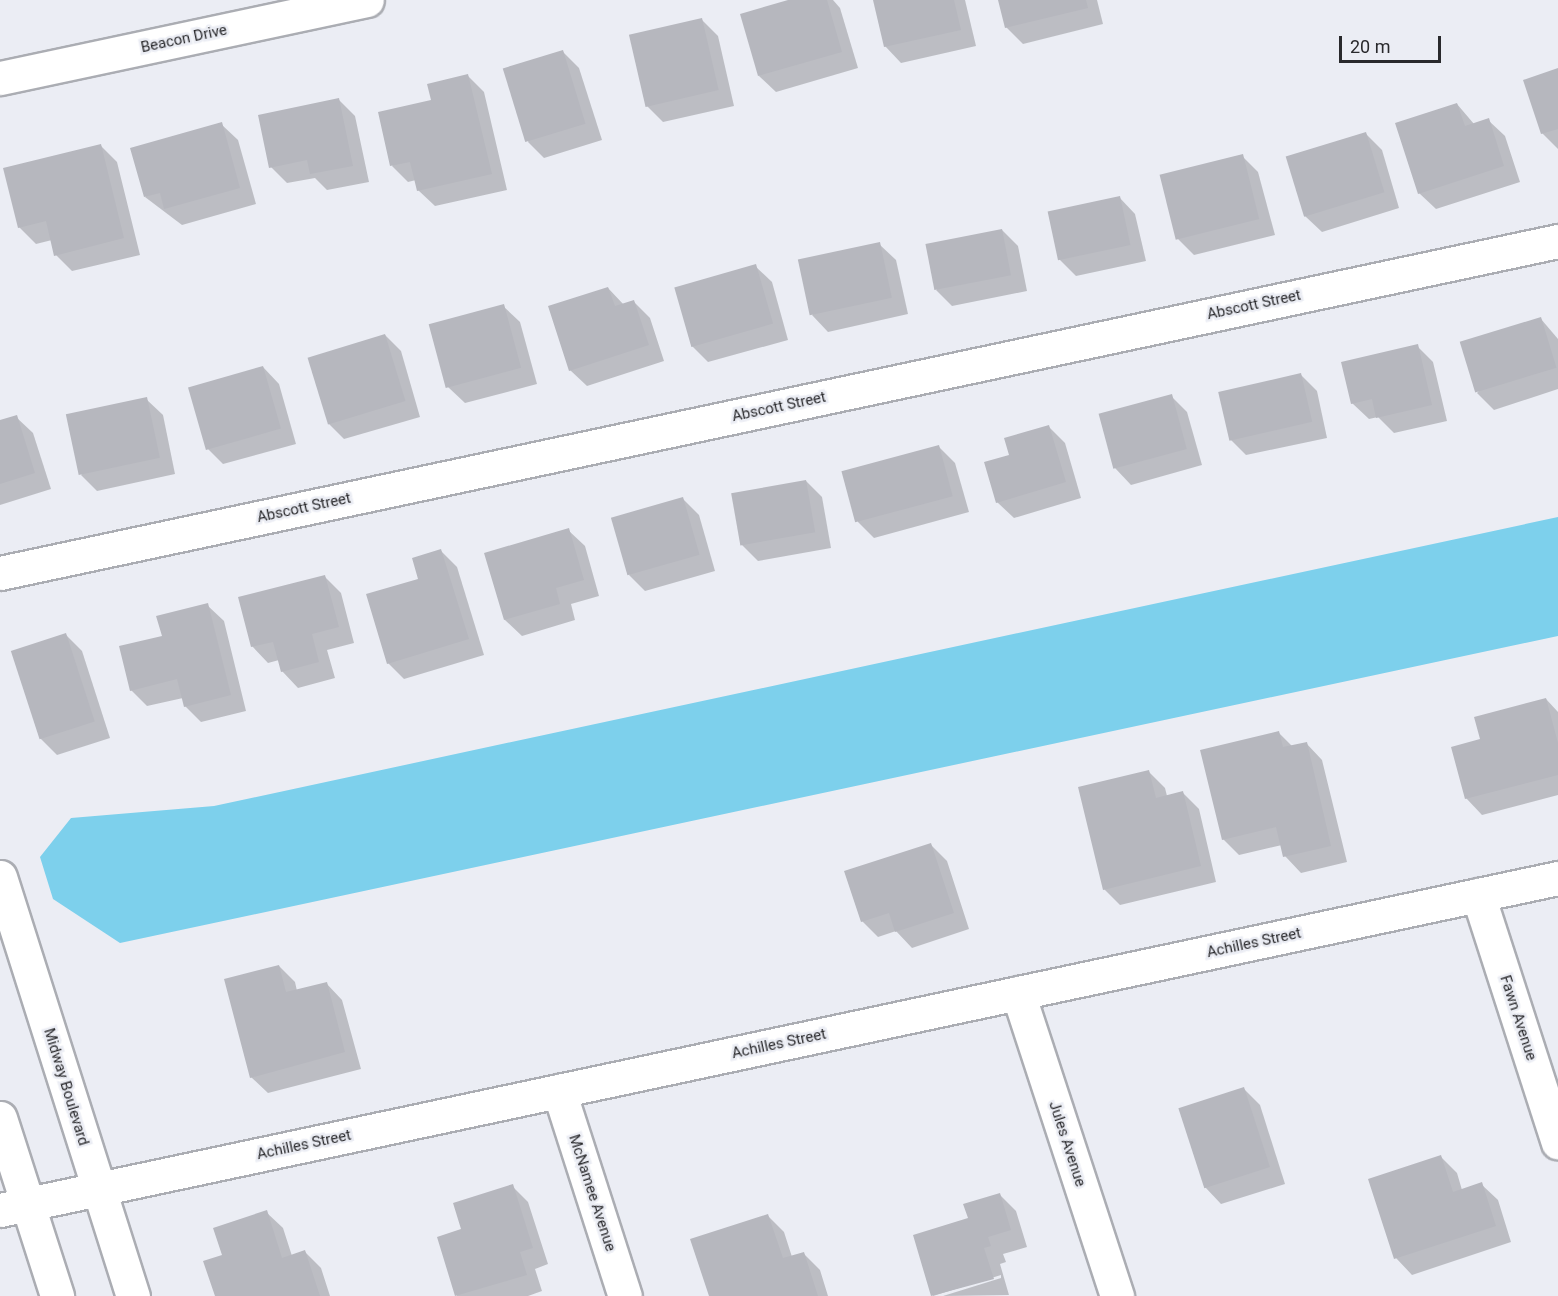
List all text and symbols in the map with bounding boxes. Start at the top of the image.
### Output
street label: Beacon Drive [139,21,229,57]
scale bar [1342,24,1444,62]
text: 20 m [1350,36,1390,57]
street label: Abscott Street [1205,286,1303,324]
street label: Abscott Street [730,388,828,426]
street label: Abscott Street [255,489,353,527]
street label: Achilles Street [1205,924,1303,962]
street label: Fawn Avenue [1496,973,1540,1063]
street label: Achilles Street [730,1025,828,1063]
street label: Midway Boulevard [40,1026,92,1148]
street label: Jules Avenue [1045,1099,1089,1189]
street label: Achilles Street [255,1126,353,1164]
street label: McNamee Avenue [565,1132,619,1254]

